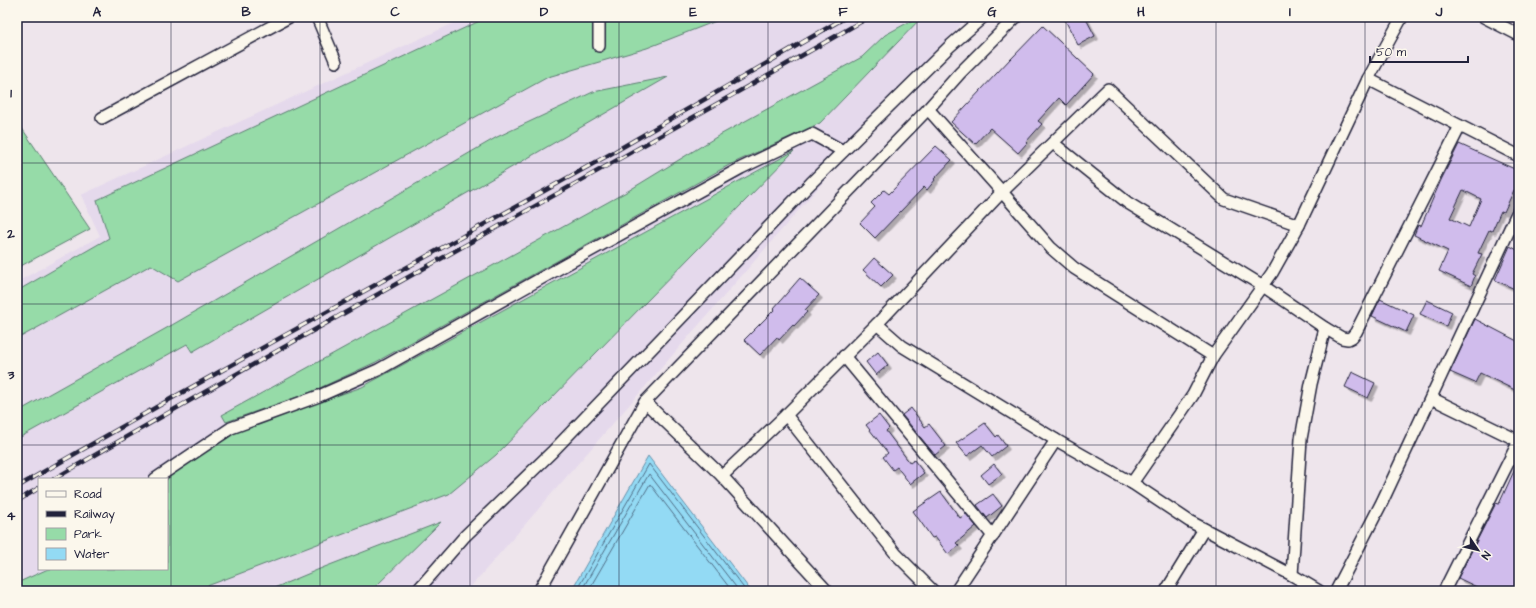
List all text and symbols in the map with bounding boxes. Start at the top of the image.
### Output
text: A [93,3,102,21]
text: B [241,3,251,21]
text: C [390,3,400,21]
text: D [540,3,549,21]
text: E [689,3,697,21]
text: F [838,3,848,21]
text: G [987,3,997,21]
text: H [1137,3,1145,21]
text: I [1289,3,1291,21]
text: J [1435,3,1443,21]
scale bar [1370,38,1468,64]
text: 50 m [1376,44,1407,61]
text: 1 [10,84,12,102]
text: 2 [6,225,15,243]
text: 3 [7,366,15,384]
legend [38,478,168,570]
text: Road [74,486,102,503]
text: Railway [74,506,115,524]
text: 4 [7,507,16,525]
text: Park [74,526,102,543]
north arrow [1458,530,1498,570]
text: Water [74,546,110,563]
text: N [1478,548,1494,563]

